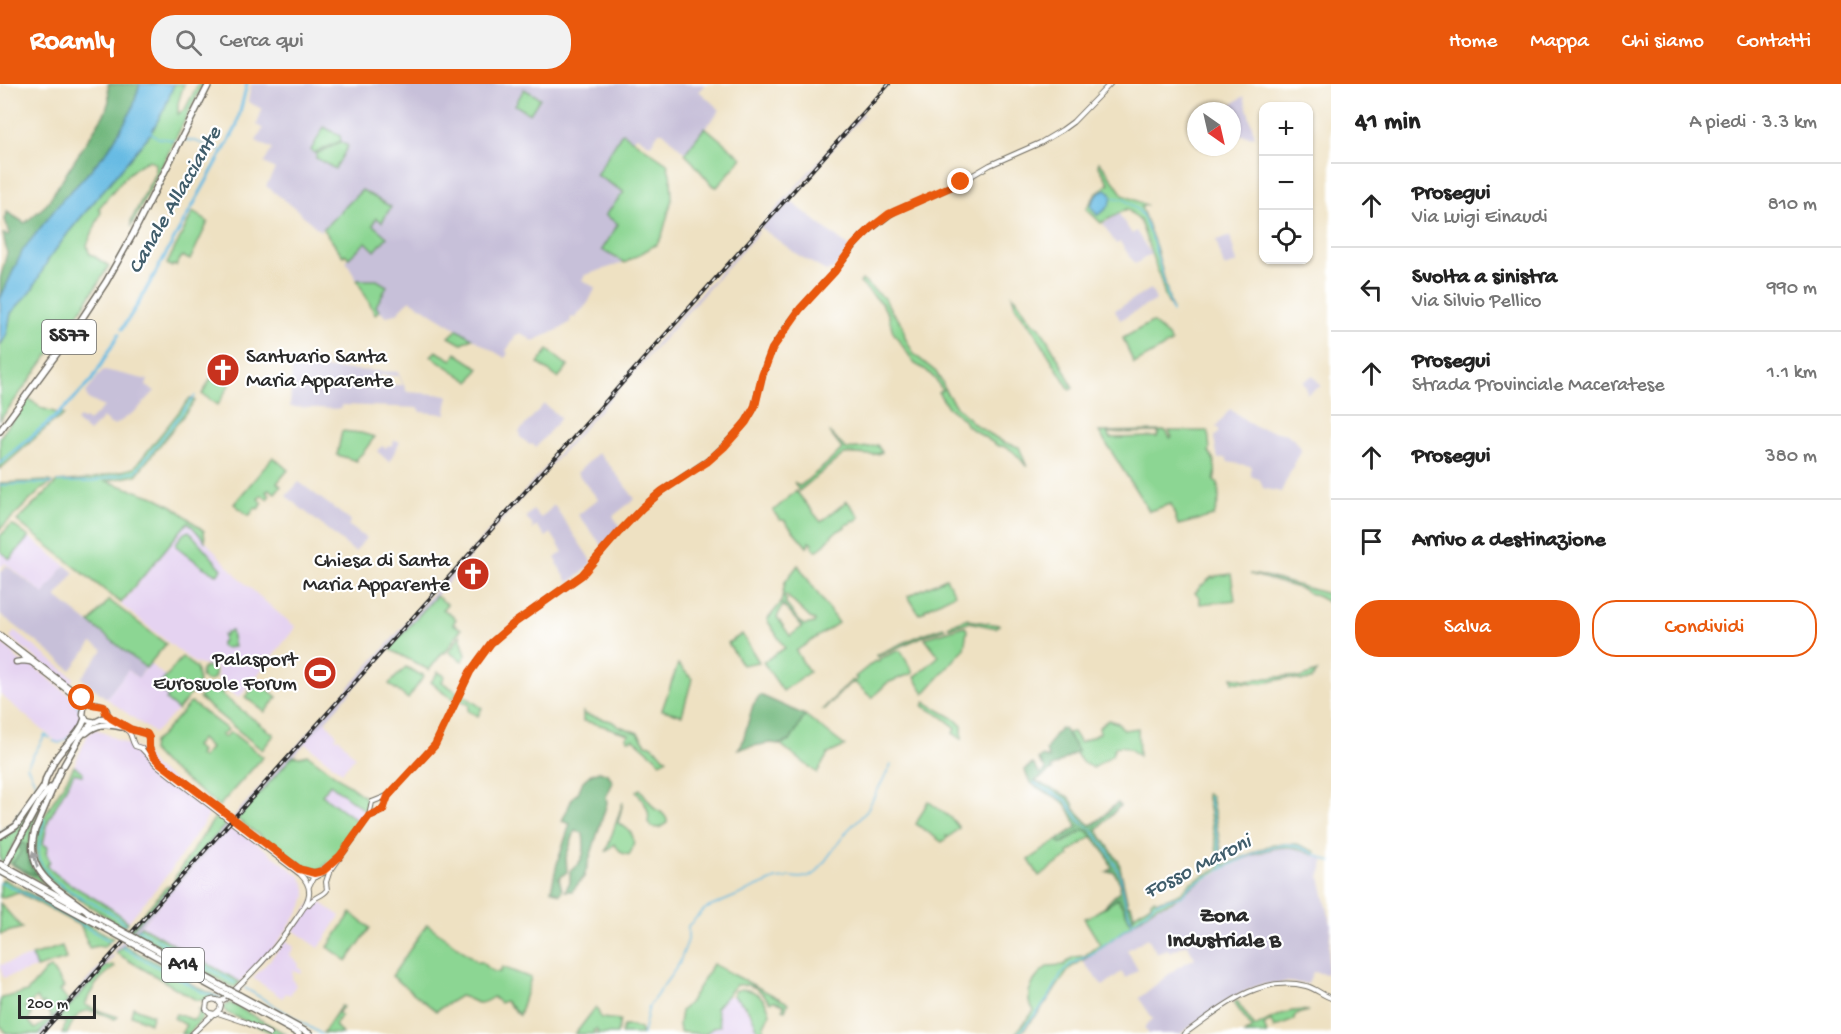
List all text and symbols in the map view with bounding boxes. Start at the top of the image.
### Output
search box [151,15,571,69]
text: Roamly [30,26,115,59]
icon: search [172,26,205,59]
text: Cerca qui [220,29,304,55]
text: Home [1449,30,1497,55]
text: Mappa [1530,30,1589,55]
text: Chi siamo [1622,30,1704,55]
text: Contatti [1737,30,1811,55]
north arrow [1187,102,1241,156]
map controls [1259,102,1313,264]
button: + [1259,102,1313,156]
text: 41 min [1355,108,1420,139]
text: A piedi · 3.3 km [1689,112,1817,135]
water label: Canale Allacciante [123,121,230,279]
button: − [1259,156,1313,210]
route end [947,168,973,194]
text: Prosegui [1412,181,1490,207]
icon: ahead [1355,189,1388,222]
text: 810 m [1768,194,1817,217]
text: Via Luigi Einaudi [1412,207,1548,230]
button: locate [1259,210,1313,264]
text: Svolta a sinistra [1412,265,1557,291]
icon: left [1355,273,1388,306]
text: 990 m [1767,278,1817,301]
text: Via Silvio Pellico [1412,291,1541,314]
road number: SS77 [42,320,96,354]
place label: Santuario Santa Maria Apparente [246,346,394,395]
text: Prosegui [1412,349,1490,375]
church icon: Santuario Santa Maria Apparente [205,352,241,388]
icon: ahead [1355,357,1388,390]
text: 1.1 km [1767,362,1817,385]
text: Strada Provinciale Maceratese [1412,375,1665,398]
icon: ahead [1355,441,1388,474]
text: Prosegui [1412,444,1490,470]
text: 380 m [1765,446,1817,469]
icon: arrive [1355,525,1388,558]
text: Arrivo a destinazione [1412,528,1606,554]
place label: Chiesa di Santa Maria Apparente [303,550,451,599]
church icon: Chiesa di Santa Maria Apparente [455,556,491,592]
button: Salva [1355,600,1580,657]
button: Condividi [1592,600,1817,657]
place label: Palasport Eurosuole Forum [153,649,299,698]
sports icon: Palasport Eurosuole Forum [302,655,338,691]
route start [68,684,94,710]
water label: Fosso Maroni [1140,829,1258,906]
one-way arrow [30,850,39,868]
district label: Zona Industriale B [1167,904,1282,955]
road number: A14 [162,948,204,982]
scale bar [18,992,96,1020]
text: 200 m [27,996,68,1015]

